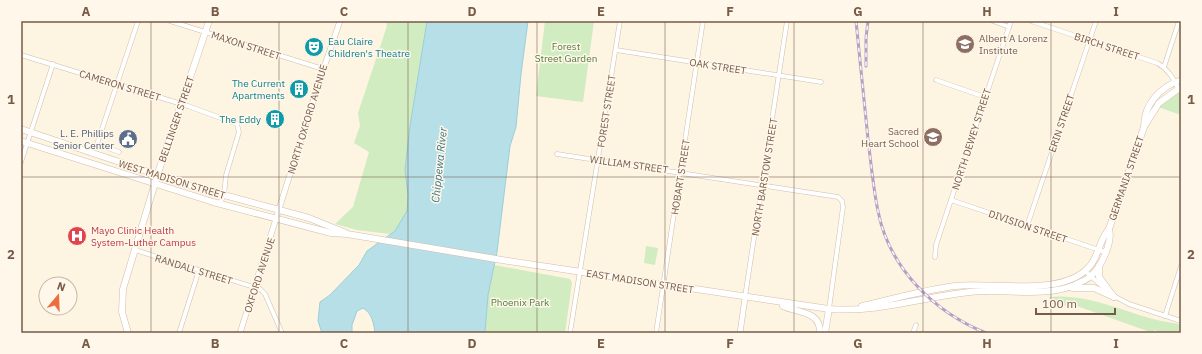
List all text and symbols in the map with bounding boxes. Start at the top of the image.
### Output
text: A [82,3,91,20]
text: B [211,3,220,20]
text: C [340,3,349,20]
text: D [467,3,477,20]
text: E [597,3,605,20]
text: F [726,3,734,20]
text: G [853,3,863,20]
text: H [982,3,992,20]
text: I [1113,3,1119,20]
street label: MAXON STREET [209,28,282,63]
street label: BIRCH STREET [1073,30,1141,63]
place label: Albert A Lorenz Institute [979,32,1048,57]
school or university icon: Albert A Lorenz Institute [954,33,976,55]
place label: Eau Claire Children's Theatre [328,35,411,60]
theatre icon: Eau Claire Children's Theatre [303,36,325,58]
park label: Forest Street Garden [535,40,597,65]
street label: OAK STREET [689,56,747,77]
street label: NORTH OXFORD AVENUE [285,63,330,176]
street label: CAMERON STREET [78,67,162,104]
street label: FOREST STREET [594,73,619,148]
street label: BELLINGER STREET [156,74,197,164]
place label: The Current Apartments [232,77,285,102]
building icon: The Current Apartments [288,78,310,100]
street label: NORTH DEWEY STREET [949,86,994,192]
text: 1 [7,91,15,108]
text: 1 [1187,91,1195,108]
street label: ERIN STREET [1045,92,1078,154]
building icon: The Eddy [264,108,286,130]
place label: The Eddy [219,113,261,126]
street label: NORTH BARSTOW STREET [749,117,780,237]
place label: Sacred Heart School [861,125,919,150]
water label: Chippewa River [428,126,450,203]
school or university icon: Sacred Heart School [922,126,944,148]
place label: L. E. Phillips Senior Center [53,127,114,152]
public building icon: L. E. Phillips Senior Center [117,128,139,150]
street label: GERMANIA STREET [1106,134,1147,222]
street label: HOBART STREET [668,138,693,216]
street label: WILLIAM STREET [589,153,669,176]
street label: WEST MADISON STREET [117,157,227,202]
street label: DIVISION STREET [987,207,1069,246]
place label: Mayo Clinic Health System-Luther Campus [91,224,196,249]
hospital icon: Mayo Clinic Health System-Luther Campus [66,225,88,247]
street label: OXFORD AVENUE [241,236,278,315]
text: 2 [7,246,15,263]
text: 2 [1187,246,1195,263]
street label: RANDALL STREET [153,252,234,288]
street label: EAST MADISON STREET [585,267,695,296]
north arrow [38,276,78,316]
text: N [55,279,67,294]
scale bar [1036,290,1115,316]
park label: Phoenix Park [491,296,550,309]
text: 100 m [1042,296,1077,311]
text: A [82,335,91,352]
text: B [211,335,220,352]
text: C [340,335,349,352]
text: D [467,335,477,352]
text: E [597,335,605,352]
text: F [726,335,734,352]
text: G [853,335,863,352]
text: H [982,335,992,352]
text: I [1113,335,1119,352]

